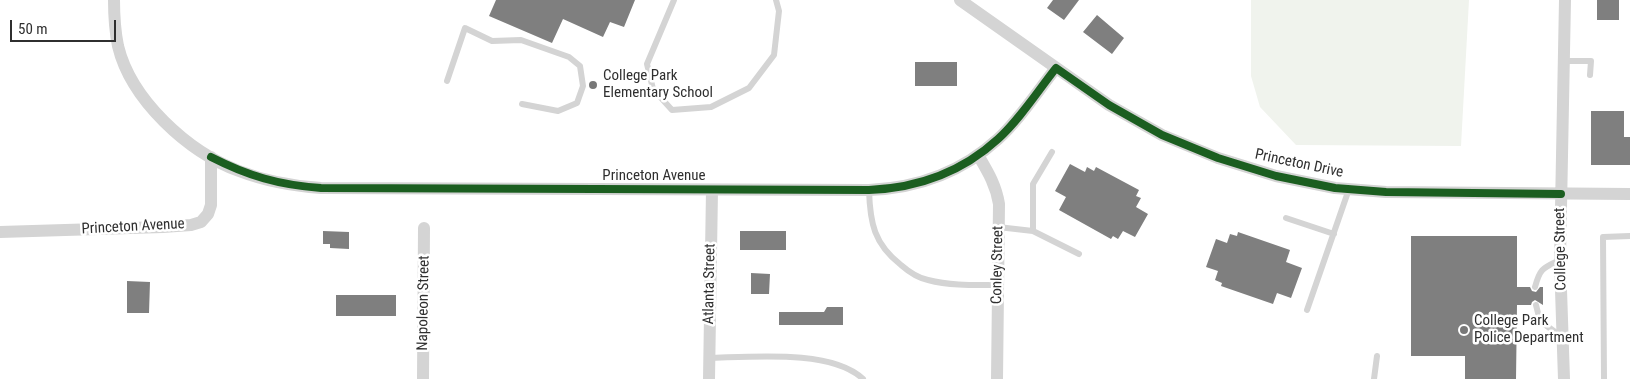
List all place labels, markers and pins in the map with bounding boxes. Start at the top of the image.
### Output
place label: College Park Elementary School [603,67,713,102]
marker: College Park Elementary School [587,79,599,91]
place label: College Park Police Department [1474,312,1584,347]
marker: College Park Police Department [1458,324,1470,336]

